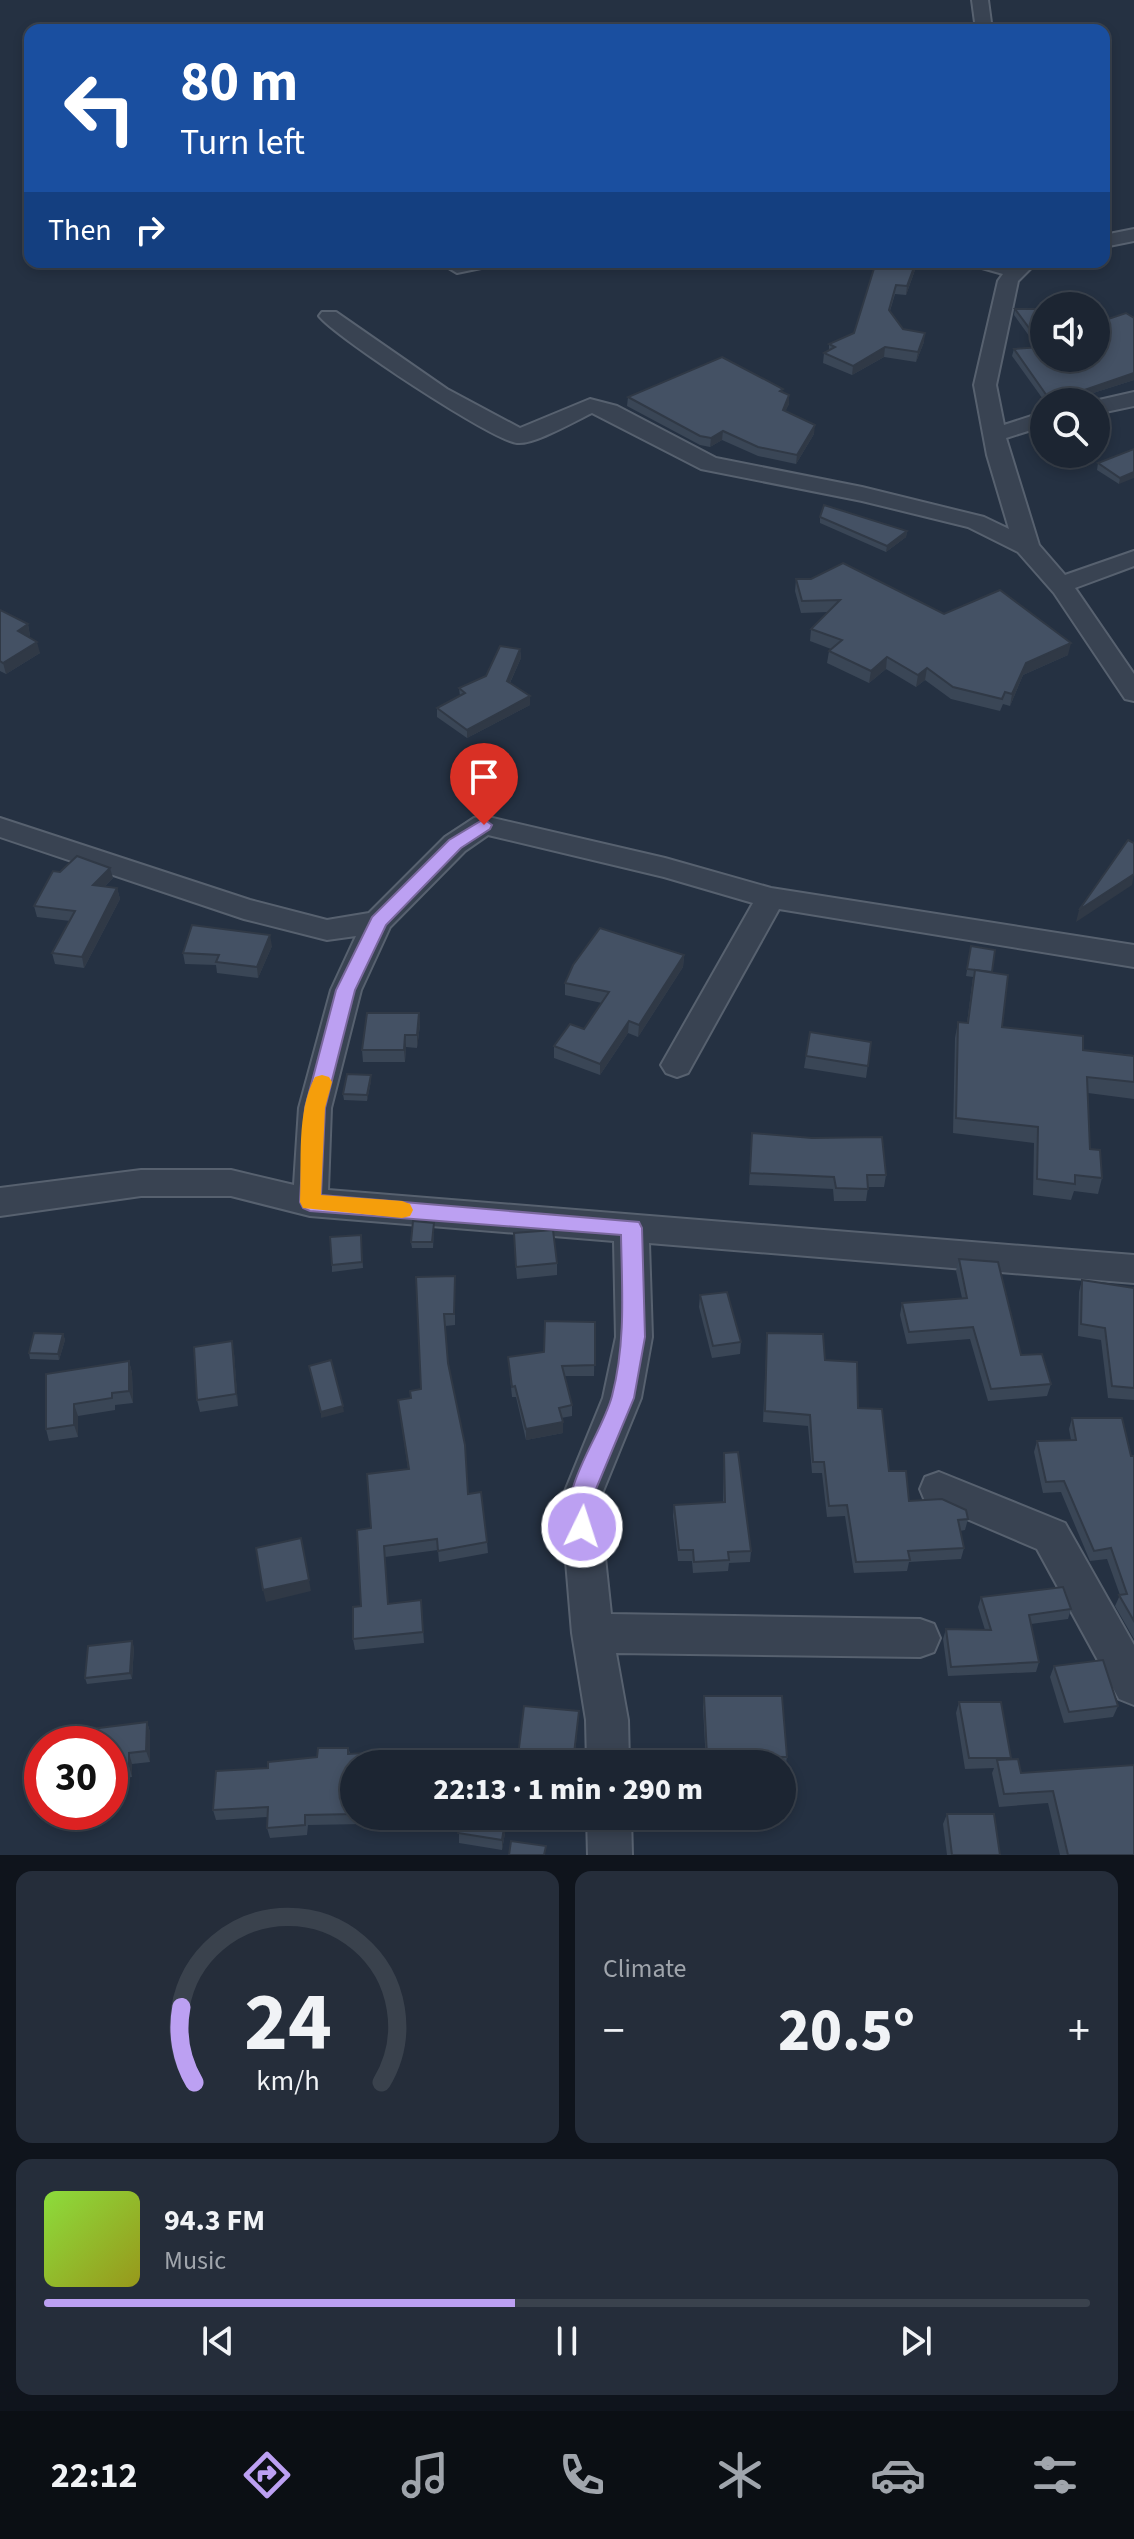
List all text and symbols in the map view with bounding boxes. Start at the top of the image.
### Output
text: 80 m [180,43,298,122]
icon: left [48,56,152,160]
text: Turn left [180,117,305,168]
icon: right [128,208,172,252]
text: Then [48,209,112,252]
map controls [1030,292,1110,468]
button: sound [1030,292,1110,372]
button: search [1030,388,1110,468]
pin [450,743,518,825]
icon: arrive [462,755,506,799]
position arrow [540,1485,624,1569]
speed limit sign: 30 [24,1726,128,1830]
text: 22:13 · 1 min · 290 m [433,1768,703,1811]
text: Climate [603,1950,687,1987]
text: 24 [244,1964,331,2082]
text: 20.5° [778,1989,915,2074]
text: − [603,2000,625,2063]
text: + [1068,2000,1090,2063]
text: km/h [256,2061,319,2101]
text: 94.3 FM [164,2199,265,2242]
text: Music [164,2242,226,2279]
icon: previous [196,2319,240,2363]
icon: pause [545,2319,589,2363]
icon: next [894,2319,938,2363]
icon: directions [239,2447,295,2503]
icon: music [397,2447,453,2503]
icon: phone [554,2447,610,2503]
icon: climate [712,2447,768,2503]
icon: car [870,2447,926,2503]
icon: filters [1027,2447,1083,2503]
text: 22:12 [51,2450,138,2501]

